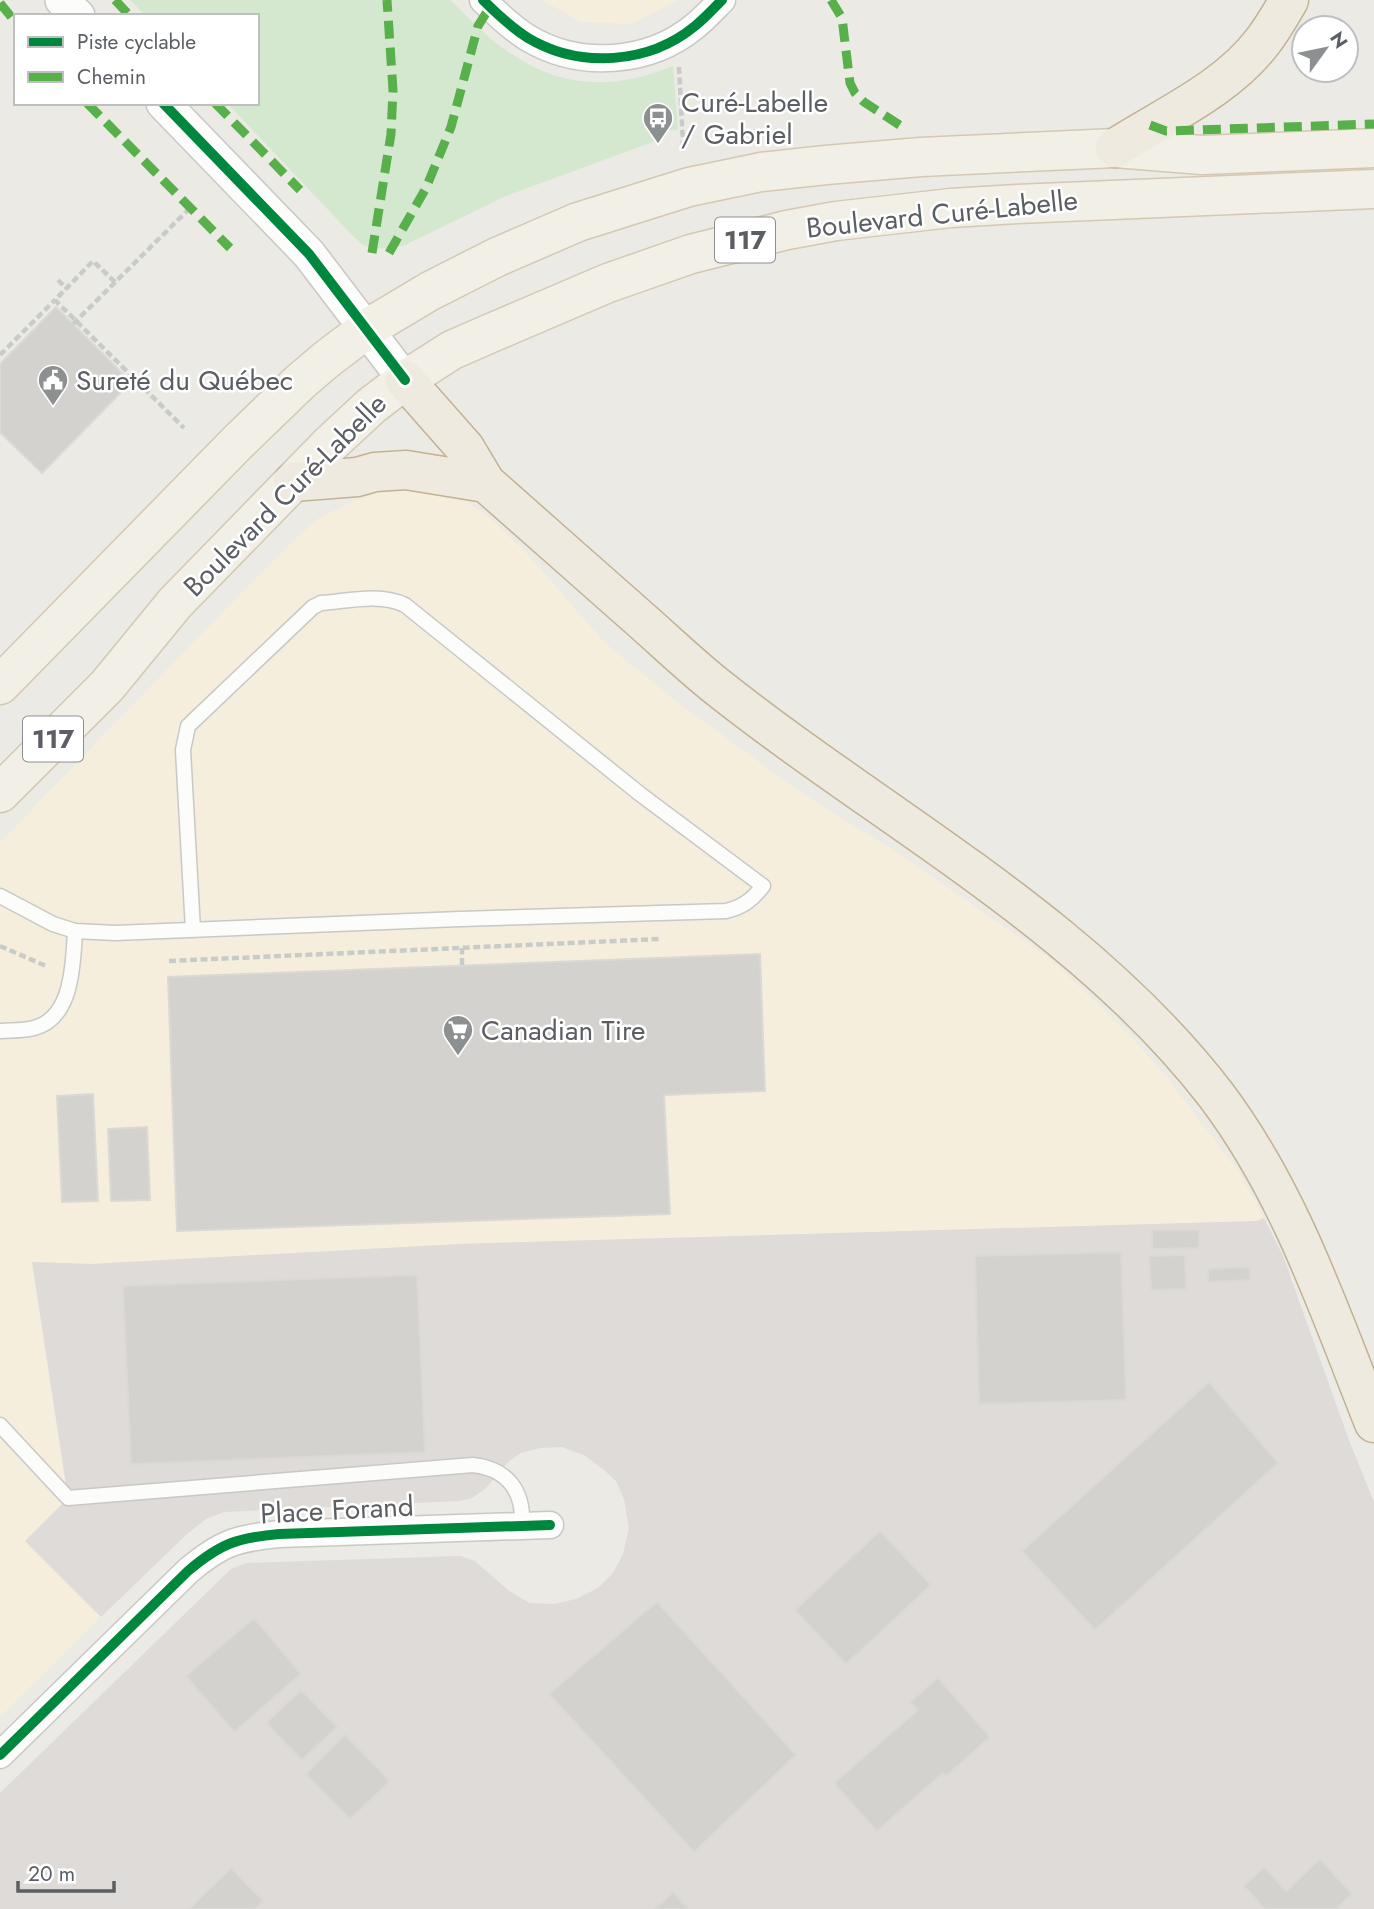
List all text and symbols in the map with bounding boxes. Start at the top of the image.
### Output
legend [14,14,259,105]
north arrow [1290,14,1360,84]
text: N [1323,26,1354,54]
text: Piste cyclable [77,27,196,57]
text: Chemin [77,62,146,92]
place label: Curé-Labelle / Gabriel [681,82,828,155]
bus stop icon: Curé-Labelle / Gabriel [641,101,675,145]
street label: Boulevard Curé-Labelle [804,179,1080,249]
road number: 117 [715,218,775,262]
place label: Sureté du Québec [76,360,293,401]
public building icon: Sureté du Québec [36,363,70,407]
street label: Boulevard Curé-Labelle [174,384,396,606]
road number: 117 [23,716,83,762]
place label: Canadian Tire [481,1010,646,1051]
supermarket icon: Canadian Tire [441,1013,475,1057]
street label: Place Forand [259,1486,415,1534]
scale bar [18,1850,114,1894]
text: 20 m [28,1859,75,1889]

